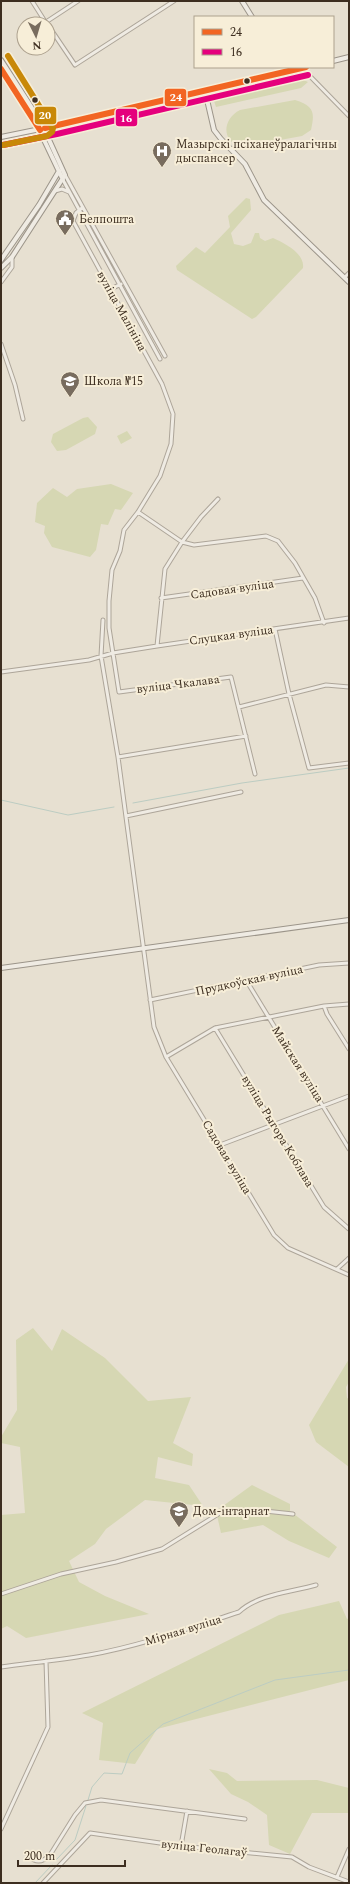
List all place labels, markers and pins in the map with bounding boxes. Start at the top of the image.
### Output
unlabelled marker [242,76,252,86]
unlabelled marker [30,95,40,105]
place label: Мазырскі псіханеўралагічны дыспансер [176,135,337,168]
hospital icon: Мазырскі псіханеўралагічны дыспансер [151,140,173,168]
public building icon: Белпошта [54,208,76,236]
place label: Белпошта [79,210,134,229]
school or university icon: Школа №15 [59,370,81,398]
place label: Школа №15 [84,372,143,391]
school or university icon: Дом-інтарнат [168,1500,190,1528]
place label: Дом-інтарнат [193,1502,270,1521]

